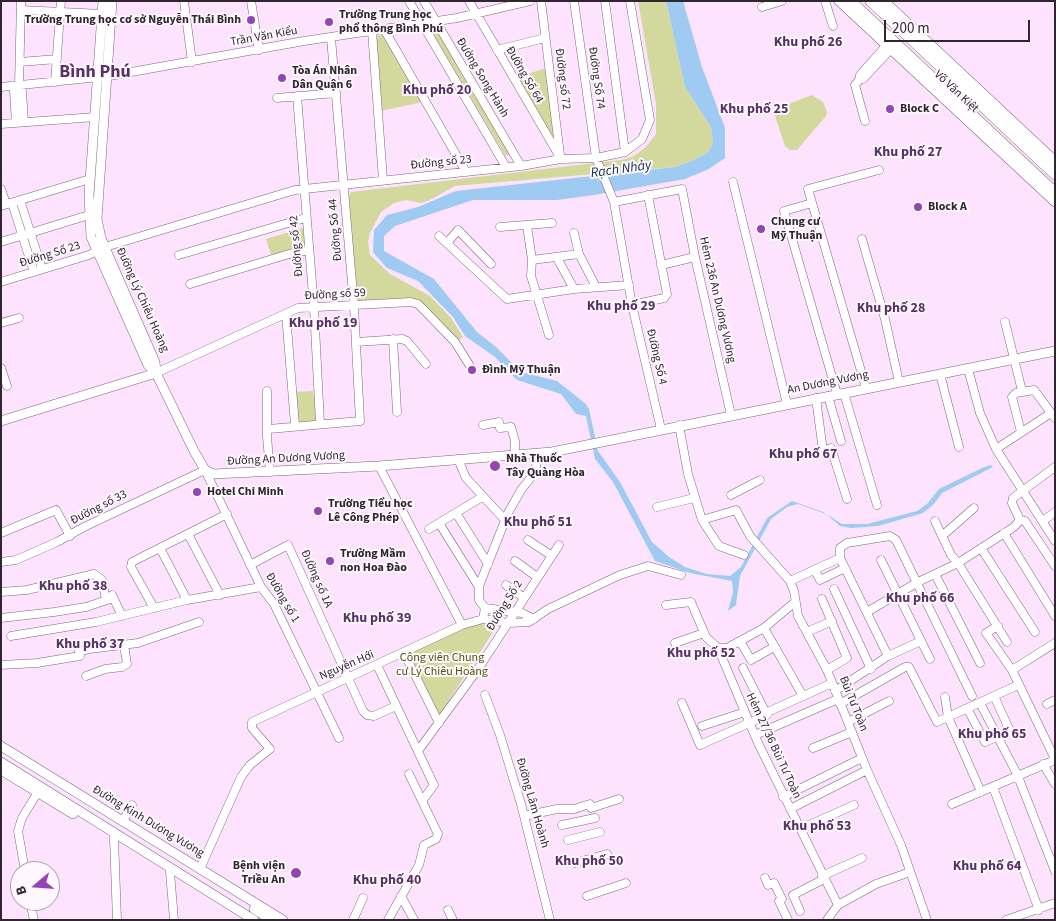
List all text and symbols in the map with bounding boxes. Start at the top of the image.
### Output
place label: Trường Trung học phổ thông Bình Phú [339,8,443,36]
scale bar [886,10,1032,42]
place label: Trường Trung học cơ sở Nguyễn Thái Bình [25,13,241,27]
marker: Trường Trung học cơ sở Nguyễn Thái Bình [245,14,257,26]
marker: Trường Trung học phổ thông Bình Phú [323,16,335,28]
text: 200 m [892,18,930,39]
street label: Trần Văn Kiểu [229,24,299,50]
street label: Đường Song Hành [453,35,511,121]
district label: Khu phố 26 [774,35,842,51]
street label: Đường Số 64 [502,44,546,106]
street label: Đường Số 74 [584,46,608,110]
street label: Đường số 72 [551,48,573,110]
district label: Bình Phú [59,62,131,84]
place label: Tòa Án Nhân Dân Quận 6 [292,64,357,92]
street label: Võ Văn Kiệt [931,68,981,116]
marker: Tòa Án Nhân Dân Quận 6 [276,72,288,84]
district label: Khu phố 20 [403,83,471,99]
district label: Khu phố 25 [720,102,788,118]
place label: Block C [900,102,939,116]
marker: Block C [884,103,896,115]
district label: Khu phố 27 [874,145,942,161]
street label: Đường số 23 [410,153,472,173]
water label: Rạch Nhảy [590,157,652,183]
street label: Đường Số 44 [326,198,346,262]
place label: Block A [928,200,967,214]
marker: Block A [912,201,924,213]
street label: Đường số 42 [287,215,307,277]
place label: Chung cư Mỹ Thuận [771,215,822,243]
marker: Chung cư Mỹ Thuận [755,223,767,235]
street label: Hẻm 236 An Dương Vương [695,236,739,364]
street label: Đường Số 23 [18,239,82,271]
street label: Đường Lý Chiêu Hoàng [112,245,172,355]
street label: Đường số 59 [304,286,366,304]
district label: Khu phố 29 [587,299,655,315]
district label: Khu phố 28 [857,301,925,317]
district label: Khu phố 19 [289,316,357,332]
street label: Đường Số 4 [643,328,669,386]
place label: Đình Mỹ Thuận [482,363,561,377]
marker: Đình Mỹ Thuận [466,364,478,376]
street label: An Dương Vương [786,368,870,398]
district label: Khu phố 67 [769,447,837,463]
street label: Đường An Dương Vương [227,449,345,469]
place label: Nhà Thuốc Tây Quàng Hòa [506,452,585,480]
marker: Nhà Thuốc Tây Quàng Hòa [488,459,502,473]
place label: Hotel Chi Minh [207,485,284,499]
marker: Hotel Chi Minh [191,486,203,498]
street label: Đường số 33 [68,488,130,528]
place label: Trường Tiểu học Lê Công Phép [328,497,413,525]
marker: Trường Tiểu học Lê Công Phép [312,505,324,517]
district label: Khu phố 51 [504,515,572,531]
place label: Trường Mầm non Hoa Đào [340,547,407,575]
street label: Đường số 1A [297,548,335,610]
marker: Trường Mầm non Hoa Đào [324,555,336,567]
street label: Đường số 1 [262,570,302,626]
street label: Đường Số 2 [484,578,526,634]
district label: Khu phố 38 [39,579,107,595]
district label: Khu phố 66 [886,591,954,607]
district label: Khu phố 39 [343,611,411,627]
district label: Khu phố 37 [56,637,124,653]
district label: Khu phố 52 [667,646,735,662]
street label: Nguyễn Hới [317,648,377,684]
park label: Công viên Chung cư Lý Chiêu Hoàng [396,651,488,679]
street label: Bùi Tư Toàn [835,674,871,734]
street label: Hẻm 27/36 Bùi Tư Toàn [742,691,804,801]
district label: Khu phố 65 [958,727,1026,743]
street label: Đường Lâm Hoành [512,756,552,850]
street label: Đường Kinh Dương Vương [89,783,207,861]
district label: Khu phố 53 [783,819,851,835]
district label: Khu phố 50 [555,854,623,870]
place label: Bệnh viện Triều An [233,859,285,887]
district label: Khu phố 64 [953,859,1021,875]
north arrow [10,861,60,911]
marker: Bệnh viện Triều An [289,866,303,880]
district label: Khu phố 40 [353,873,421,889]
text: B [11,883,33,897]

